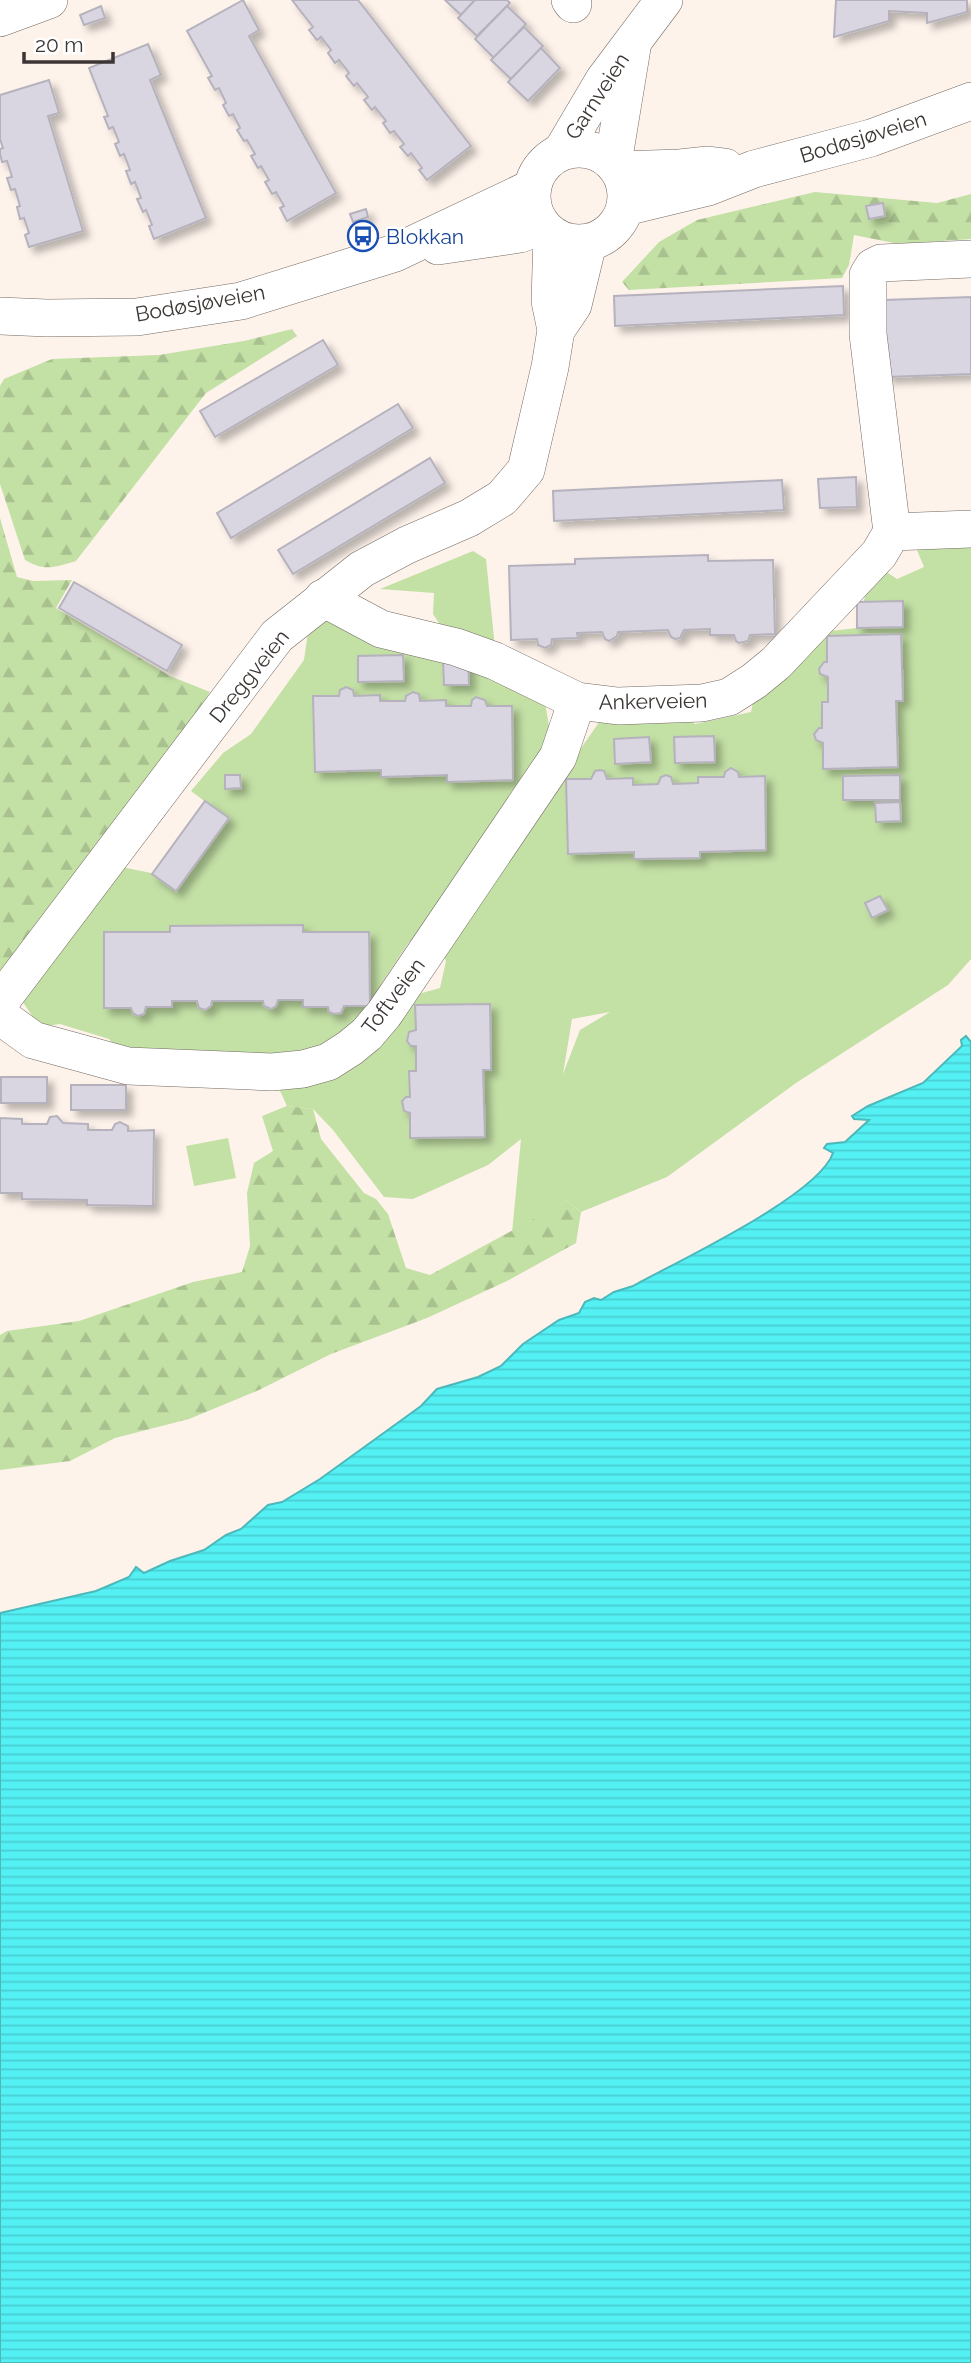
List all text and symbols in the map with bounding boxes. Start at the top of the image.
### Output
scale bar [24,21,114,65]
text: 20 m [35,32,83,57]
street label: Garnveien [560,48,634,144]
street label: Bodøsjøveien [797,106,929,168]
bus stop icon: Blokkan [346,219,380,253]
place label: Blokkan [386,224,464,249]
street label: Bodøsjøveien [133,279,267,327]
street label: Dreggveien [204,624,294,728]
street label: Ankerveien [598,688,708,714]
street label: Toftveien [356,953,430,1039]

